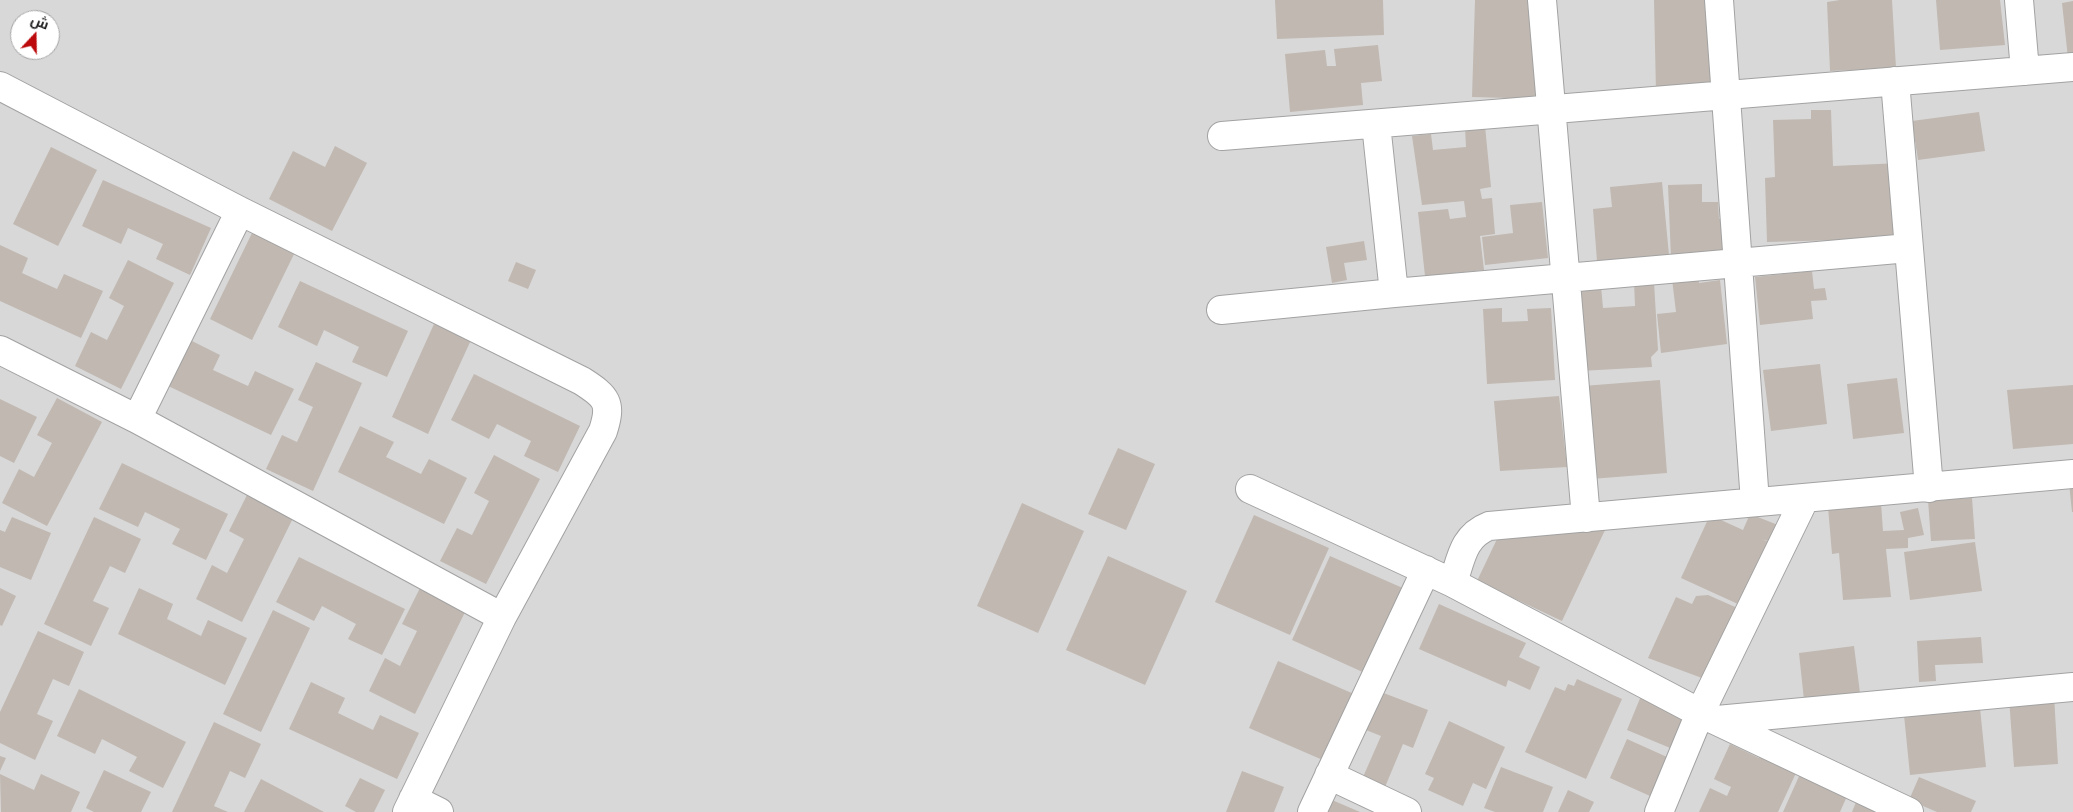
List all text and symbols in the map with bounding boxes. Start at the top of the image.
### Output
text: ش [28,8,52,34]
north arrow [10,10,60,60]

